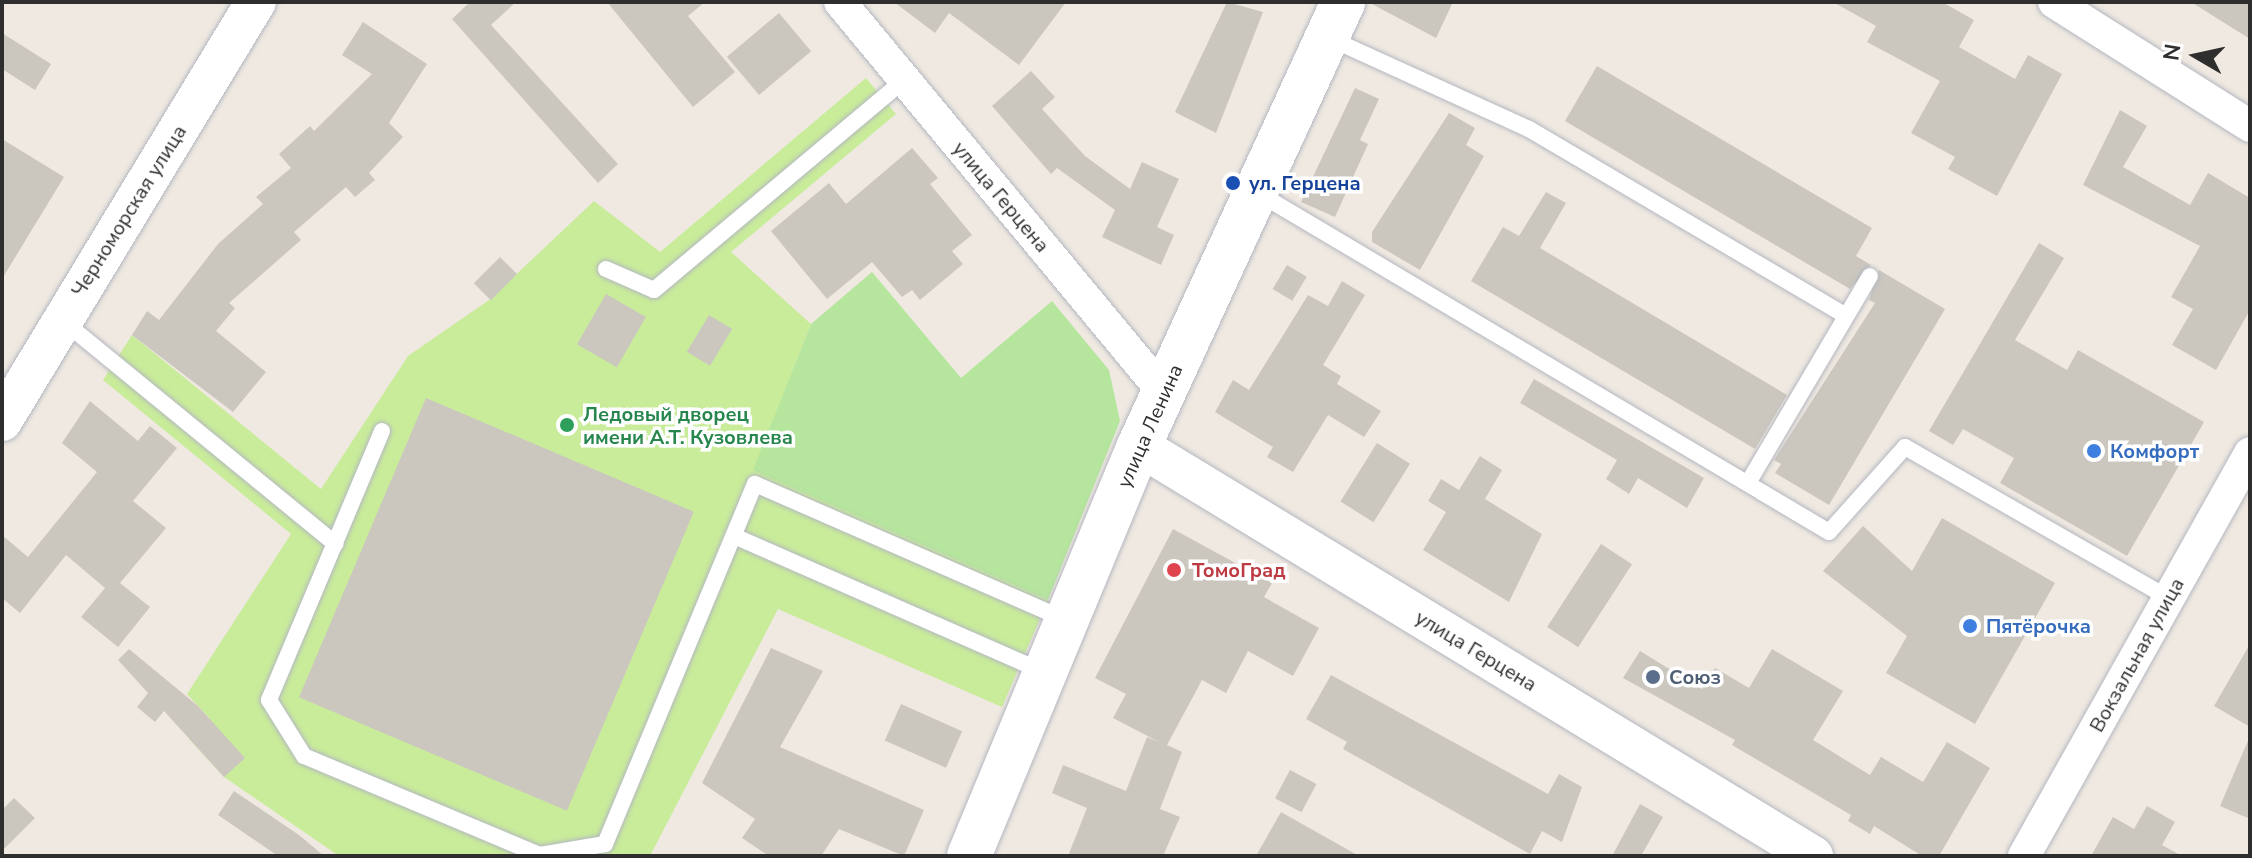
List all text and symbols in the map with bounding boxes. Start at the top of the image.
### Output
north arrow [2156,16,2236,96]
text: N [2156,42,2188,63]
street label: Черноморская улица [66,121,192,301]
street label: улица Герцена [948,137,1054,257]
place label: ул. Герцена [1249,171,1361,195]
marker: ул. Герцена [1224,174,1242,192]
street label: улица Ленина [1112,361,1188,491]
place label: Ледовый дворец имени А.Т. Кузовлева [583,402,793,449]
marker: Ледовый дворец имени А.Т. Кузовлева [558,416,576,434]
place label: Комфорт [2110,439,2199,463]
marker: Комфорт [2085,442,2103,460]
place label: ТомоГрад [1192,558,1286,582]
marker: ТомоГрад [1163,559,1185,581]
street label: Вокзальная улица [2085,574,2189,736]
street label: улица Герцена [1411,605,1541,697]
place label: Пятёрочка [1986,614,2091,638]
marker: Пятёрочка [1961,617,1979,635]
place label: Союз [1669,665,1721,689]
marker: Союз [1644,668,1662,686]

